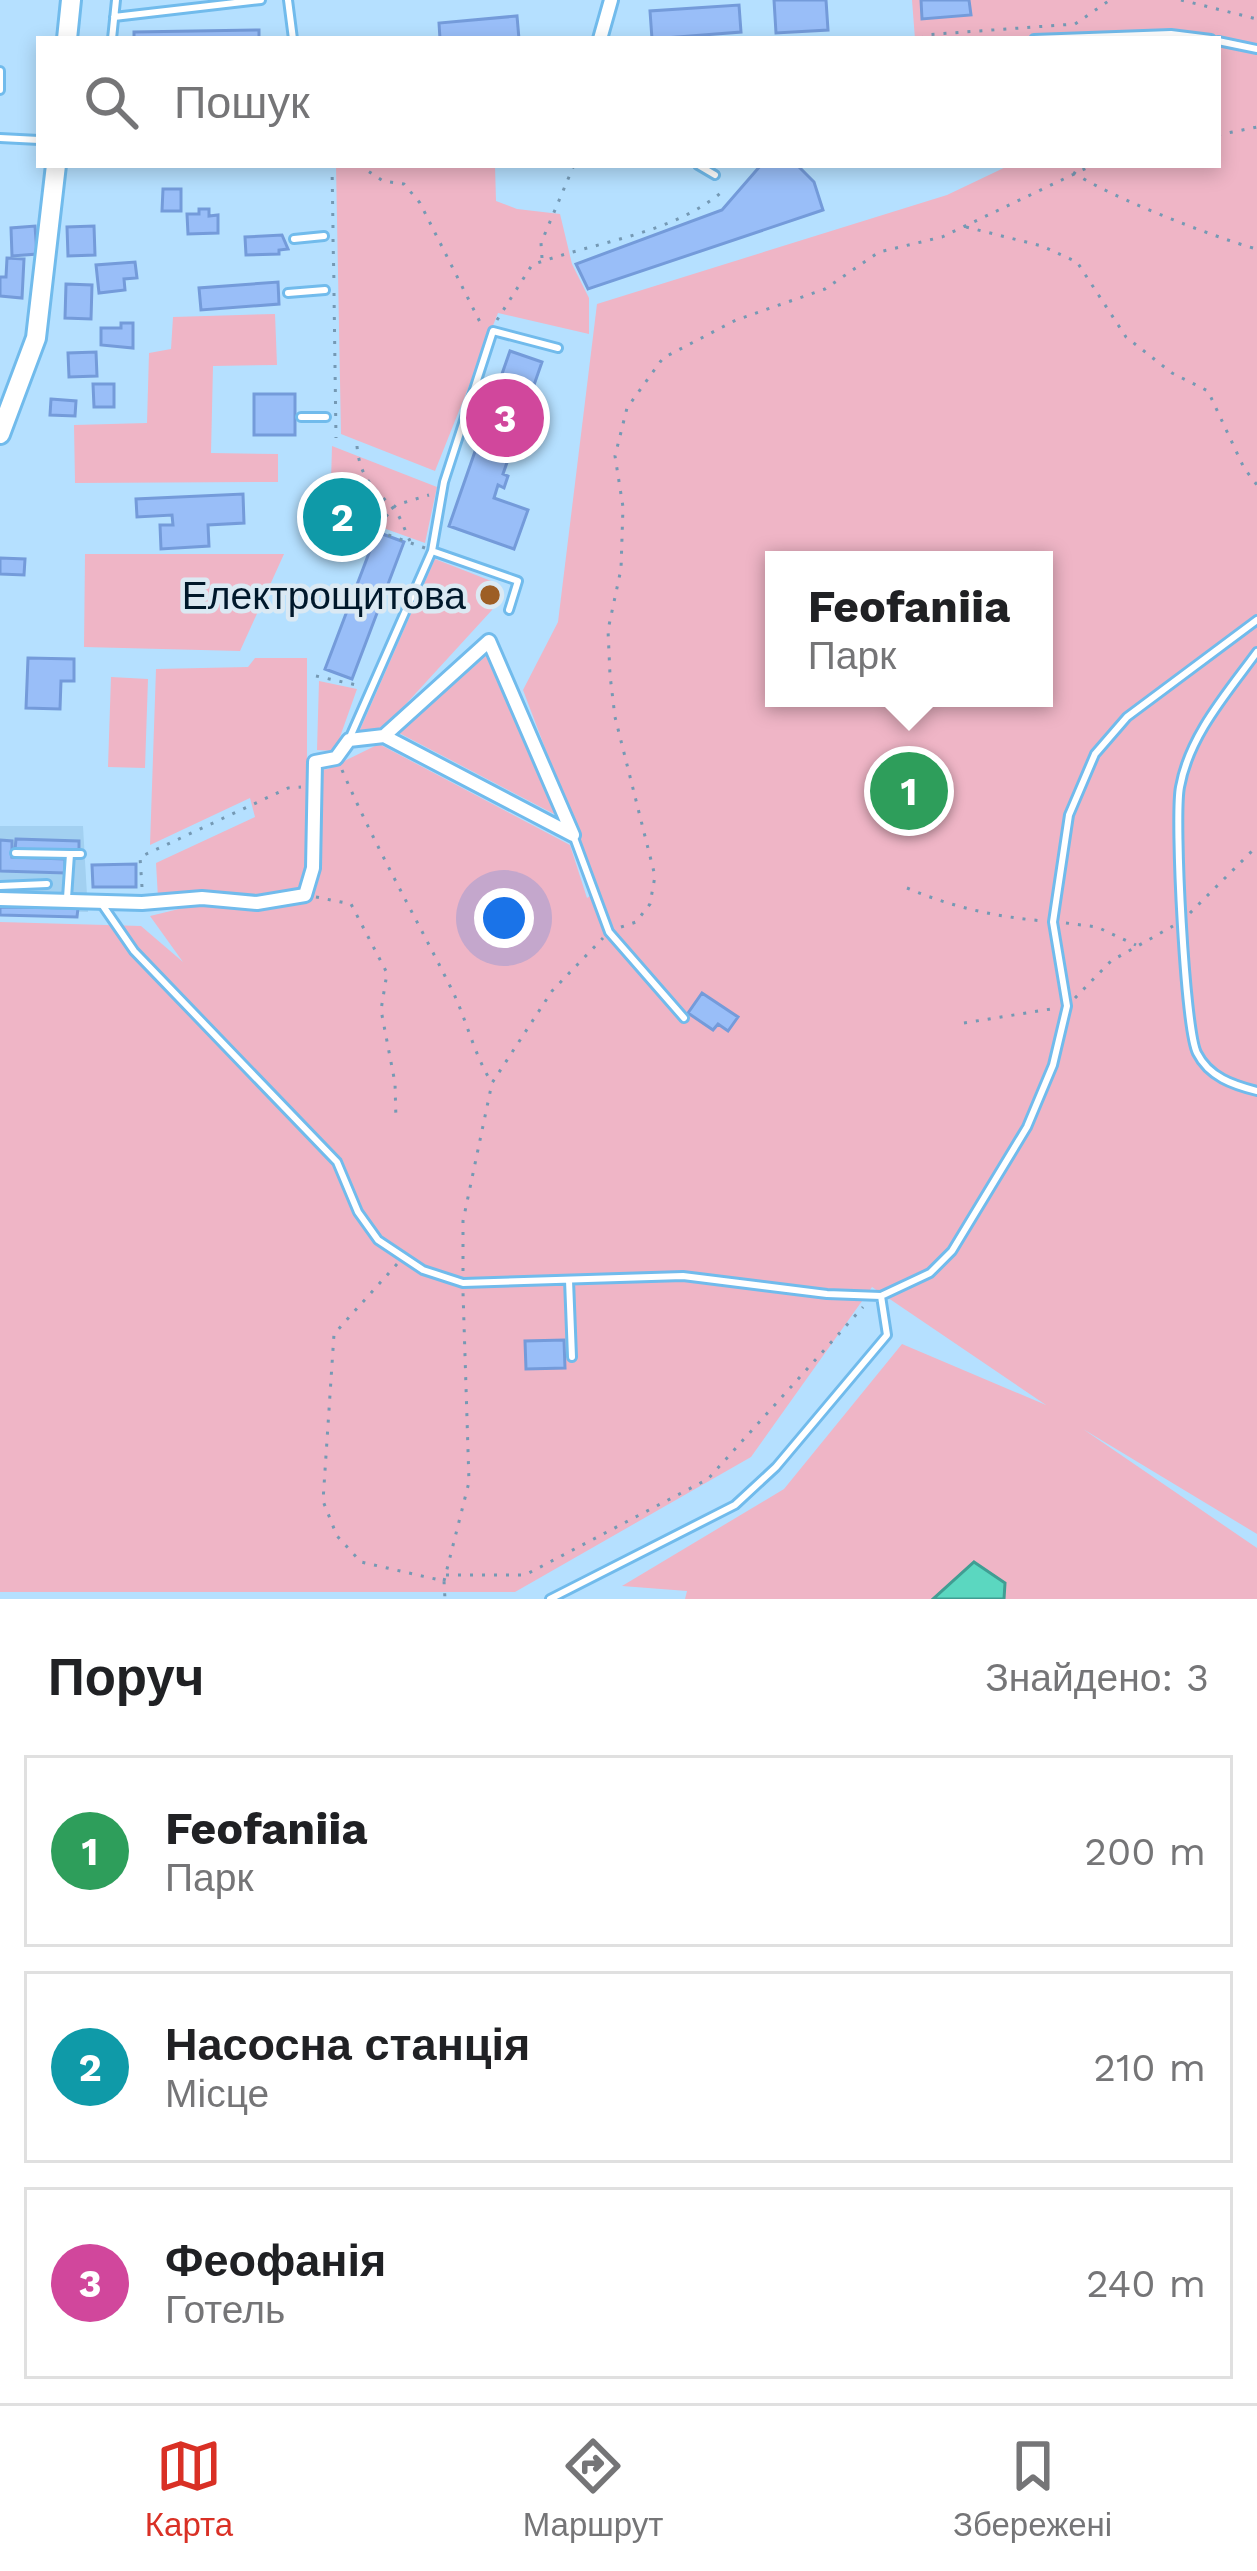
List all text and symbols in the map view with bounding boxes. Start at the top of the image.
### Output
search box [36,36,1221,168]
icon: search [78,69,144,135]
text: Пошук [174,76,310,129]
pin: 3 [466,373,544,463]
pin: 2 [303,472,381,562]
popup [765,551,1053,707]
place label: Електрощитова [182,573,466,618]
text: Feofaniia [808,580,1010,633]
marker: Електрощитова [477,582,503,608]
text: Парк [808,633,896,678]
pin: 1 [870,746,948,836]
your location [474,888,534,948]
text: Поруч [48,1648,204,1707]
text: Знайдено: 3 [985,1655,1209,1700]
text: Feofaniia [165,1802,368,1855]
text: 1 [82,1829,98,1874]
text: 200 m [1084,1829,1206,1874]
text: Парк [165,1855,253,1900]
text: Насосна станція [165,2018,530,2071]
text: 2 [78,2045,102,2090]
text: 210 m [1093,2045,1206,2090]
text: Місце [165,2071,269,2116]
text: Феофанія [165,2234,386,2287]
text: 3 [78,2261,102,2306]
text: 240 m [1086,2261,1206,2306]
text: Готель [165,2287,285,2332]
tab: Карта [145,2433,233,2544]
tab: Маршрут [523,2433,663,2544]
tab: Збережені [953,2433,1112,2544]

